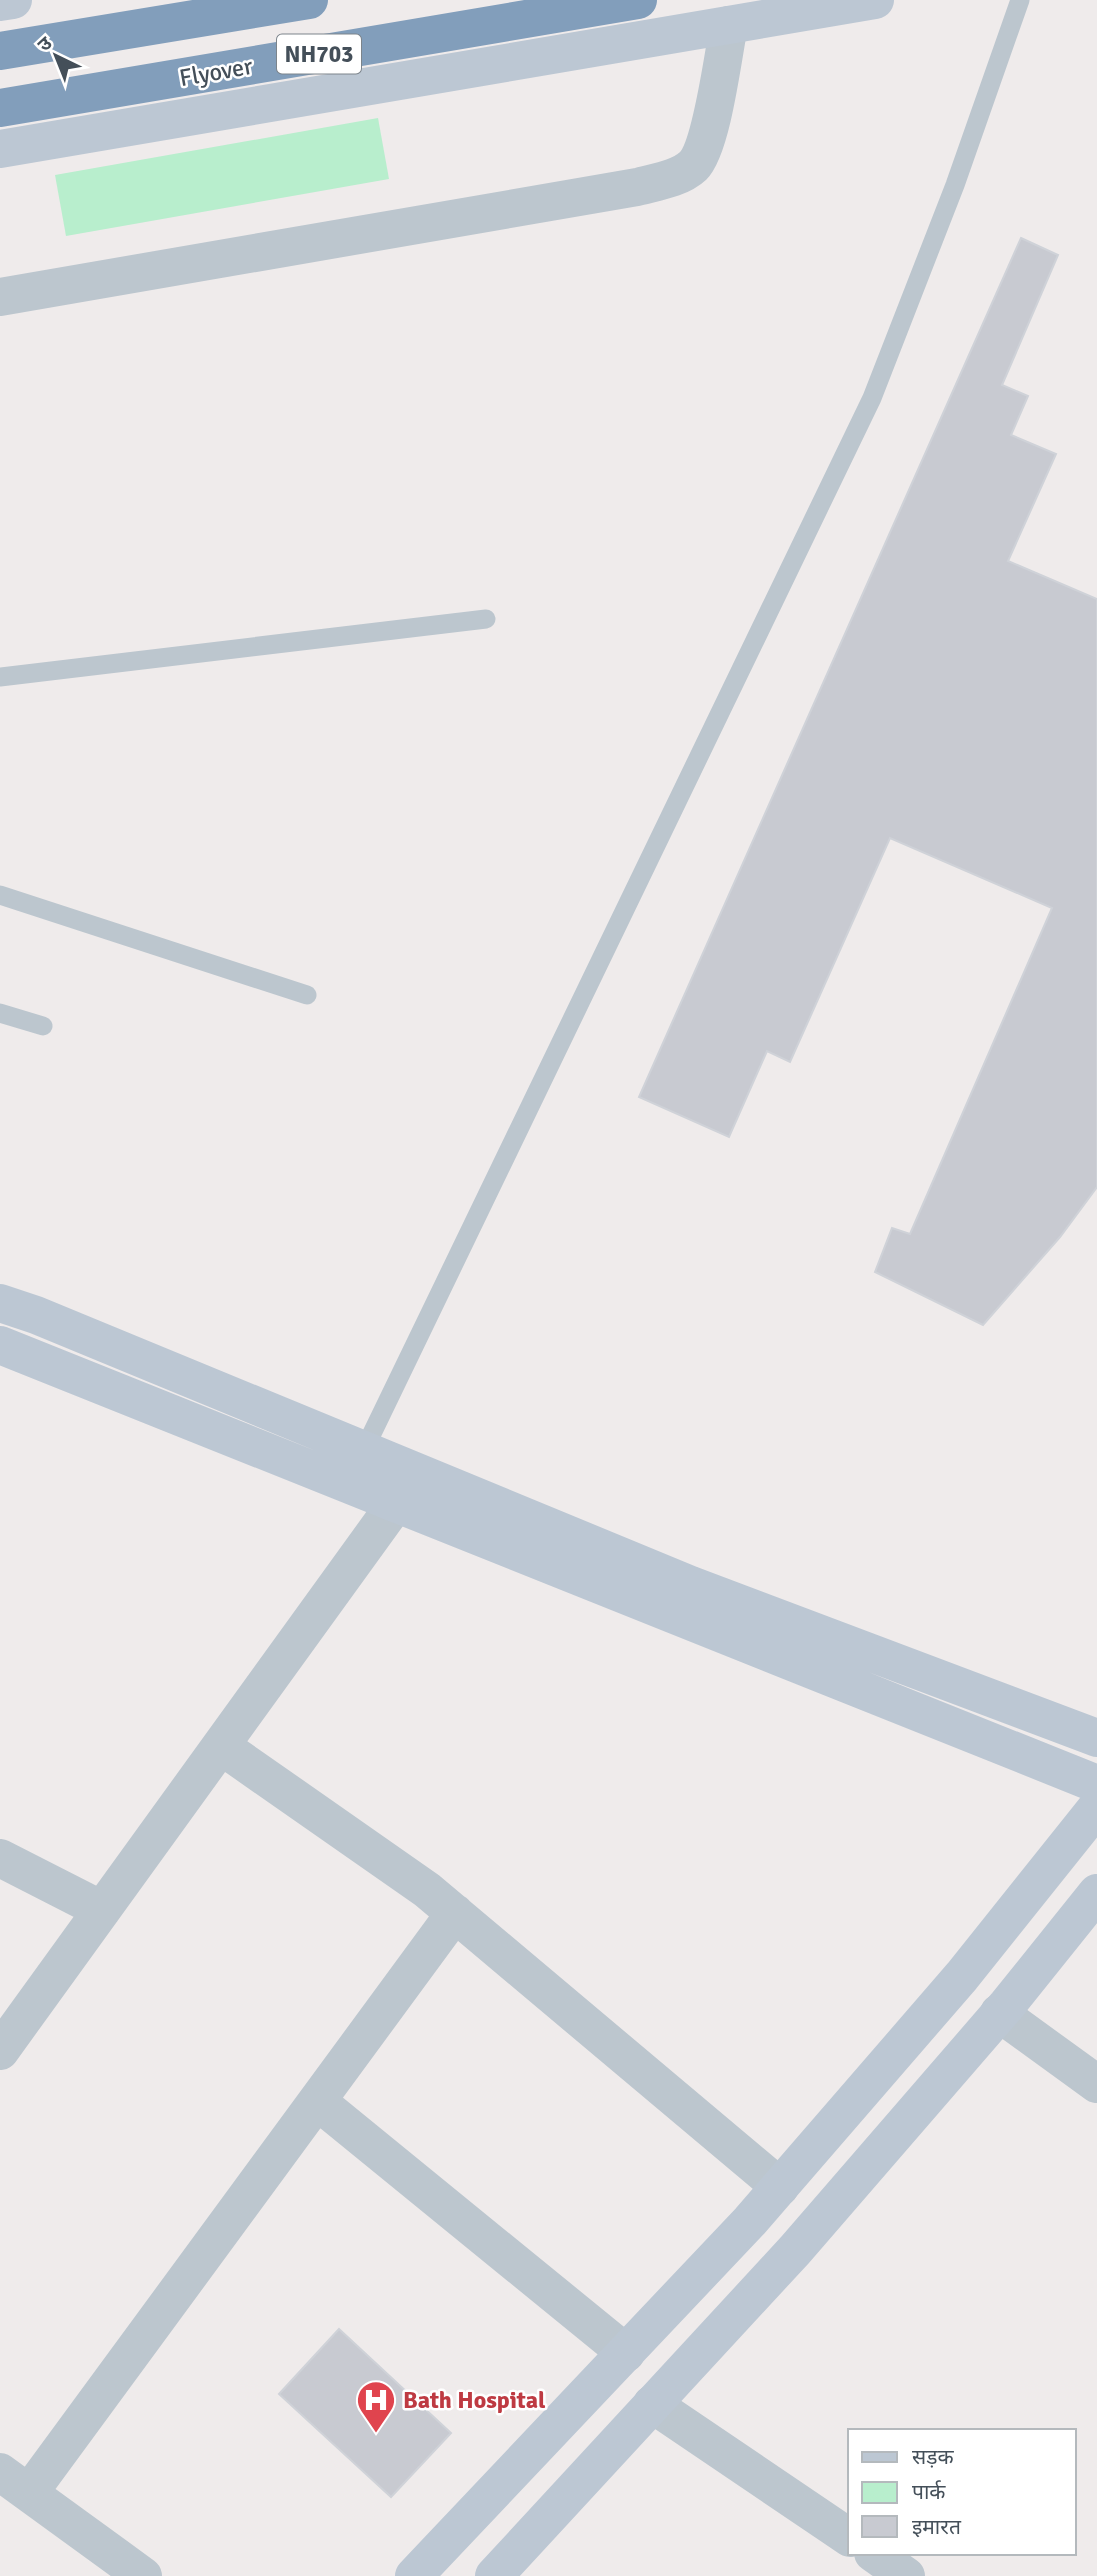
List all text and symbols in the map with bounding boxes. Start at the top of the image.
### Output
north arrow [21,21,91,91]
text: उ [33,31,58,57]
road number: NH703 [277,34,361,74]
street label: Flyover [177,51,255,93]
hospital icon: Bath Hospital [355,2379,397,2434]
place label: Bath Hospital [403,2385,546,2415]
legend [848,2429,1076,2555]
text: सड़क [912,2444,954,2470]
text: पार्क [912,2479,946,2505]
text: इमारत [912,2514,962,2540]

